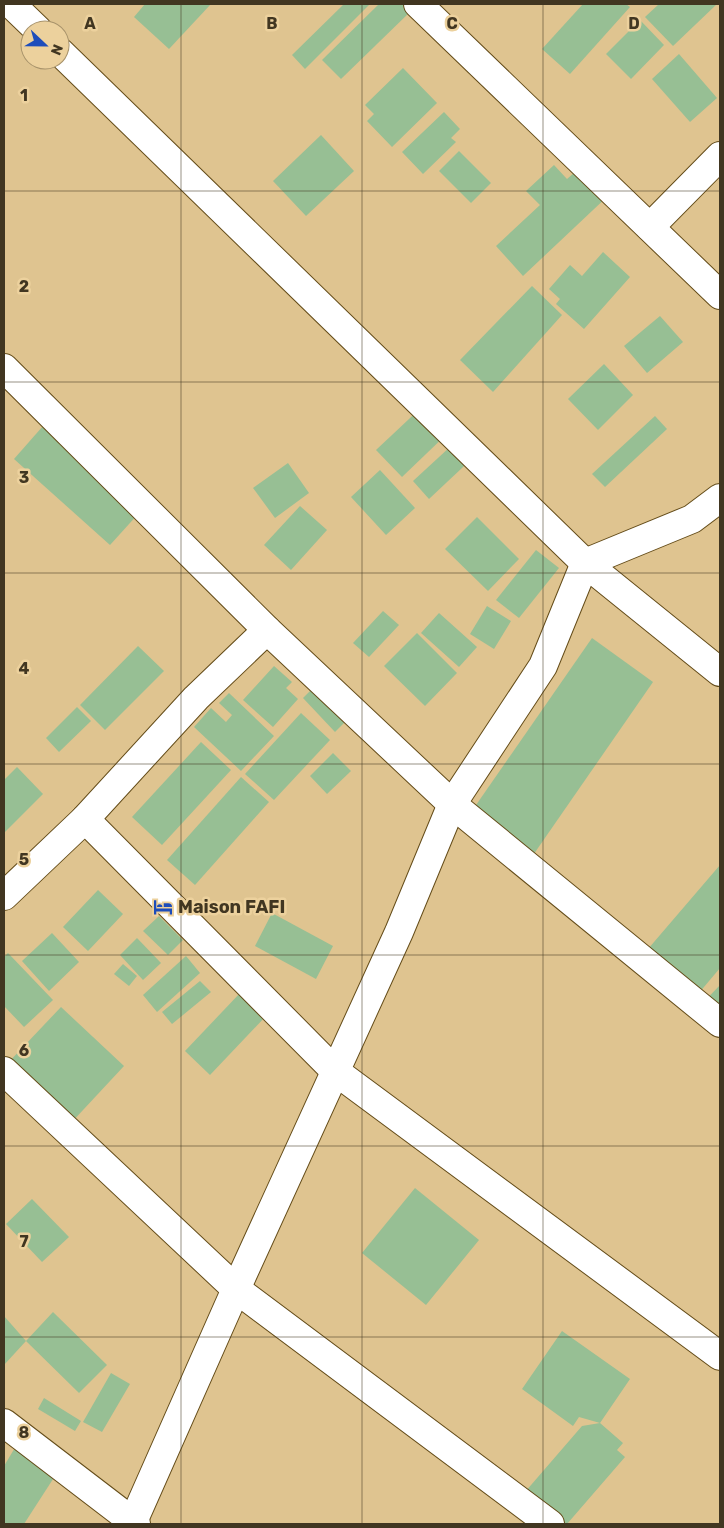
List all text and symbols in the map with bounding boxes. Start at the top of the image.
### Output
text: A [84,14,96,33]
text: B [266,14,278,33]
text: C [446,14,458,33]
text: D [628,14,640,33]
north arrow [20,20,70,70]
text: N [47,42,66,58]
text: 1 [20,86,28,105]
text: 2 [19,277,29,296]
text: 3 [19,468,29,487]
text: 4 [19,659,30,678]
text: 5 [19,850,29,869]
hotel icon: Maison FAFI [152,896,174,918]
place label: Maison FAFI [178,896,285,918]
text: 6 [19,1041,29,1060]
text: 7 [19,1232,29,1251]
text: 8 [19,1423,30,1442]

